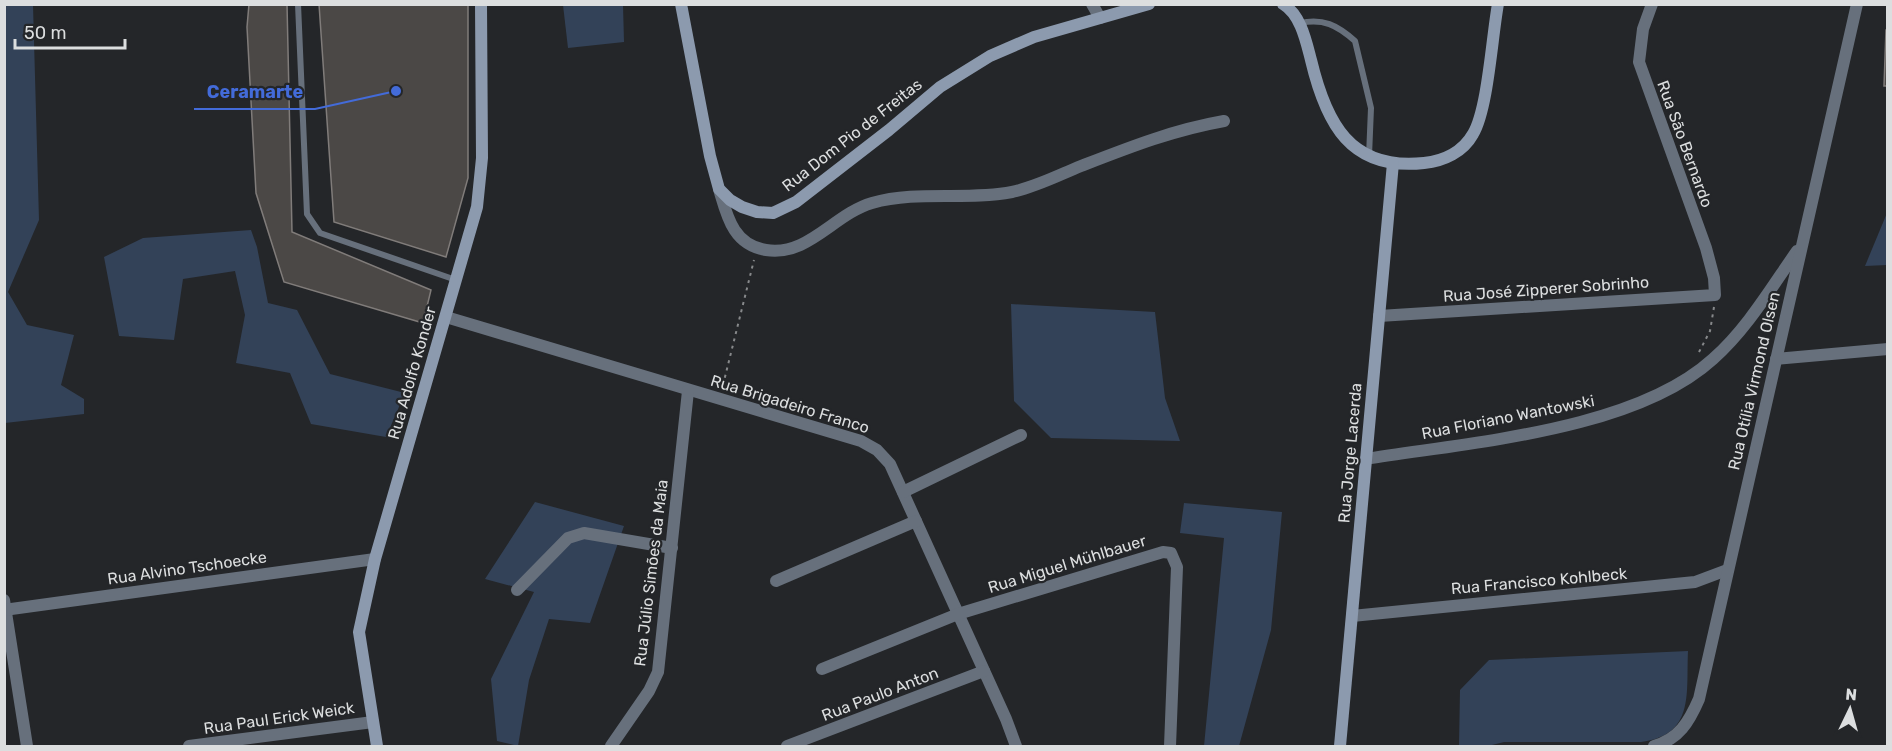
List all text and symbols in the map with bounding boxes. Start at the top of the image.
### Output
scale bar [15,12,124,50]
text: 50 m [24,22,67,44]
callout: Ceramarte [194,73,315,109]
street label: Rua Dom Pio de Freitas [778,75,926,195]
street label: Rua São Bernardo [1653,78,1717,210]
text: Ceramarte [207,81,303,103]
street label: Rua José Zipperer Sobrinho [1442,272,1650,306]
street label: Rua Otília Virmond Olsen [1724,290,1784,472]
street label: Rua Adolfo Konder [384,304,440,442]
street label: Rua Brigadeiro Franco [708,371,872,437]
street label: Rua Jorge Lacerda [1334,382,1366,524]
street label: Rua Floriano Wantowski [1420,391,1596,443]
street label: Rua Júlio Simões da Maia [630,478,672,668]
street label: Rua Miguel Mühlbauer [986,531,1148,597]
street label: Rua Alvino Tschoecke [106,547,268,589]
street label: Rua Francisco Kohlbeck [1450,564,1629,598]
street label: Rua Paulo Anton [819,663,941,725]
north arrow [1820,679,1880,739]
text: N [1845,685,1858,705]
street label: Rua Paul Erick Weick [202,698,356,738]

